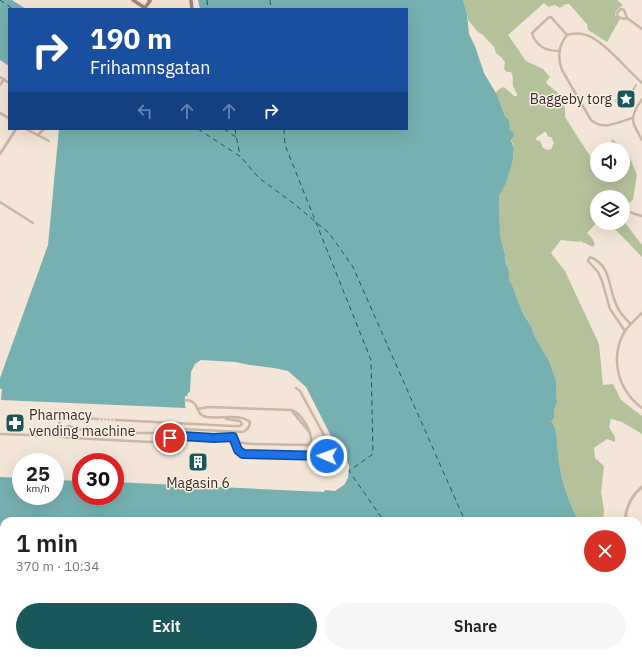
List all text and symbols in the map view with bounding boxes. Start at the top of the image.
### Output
text: 190 m [90,20,172,57]
icon: right [24,24,76,76]
text: Frihamnsgatan [90,56,210,79]
place icon: Baggeby torg [615,88,637,110]
place label: Baggeby torg [530,90,613,108]
icon: left [134,100,156,122]
icon: ahead [176,100,198,122]
icon: ahead [218,100,240,122]
icon: right [260,100,282,122]
map controls [590,142,630,230]
button: sound [590,142,630,182]
button: layers [590,190,630,230]
place label: Pharmacy vending machine [29,406,136,440]
pharmacy icon: Pharmacy vending machine [4,412,26,434]
pin [153,421,187,455]
icon: arrive [159,427,181,449]
position arrow [306,435,348,477]
building icon: Magasin 6 [187,451,209,473]
speed limit sign: 30 [72,453,124,505]
text: 25 [26,460,50,487]
place label: Magasin 6 [166,474,230,492]
text: km/h [26,482,50,495]
text: 1 min [16,527,78,559]
button: close [584,530,626,572]
text: 370 m · 10:34 [16,558,99,575]
button: Exit [16,603,317,649]
button: Share [325,603,626,649]

